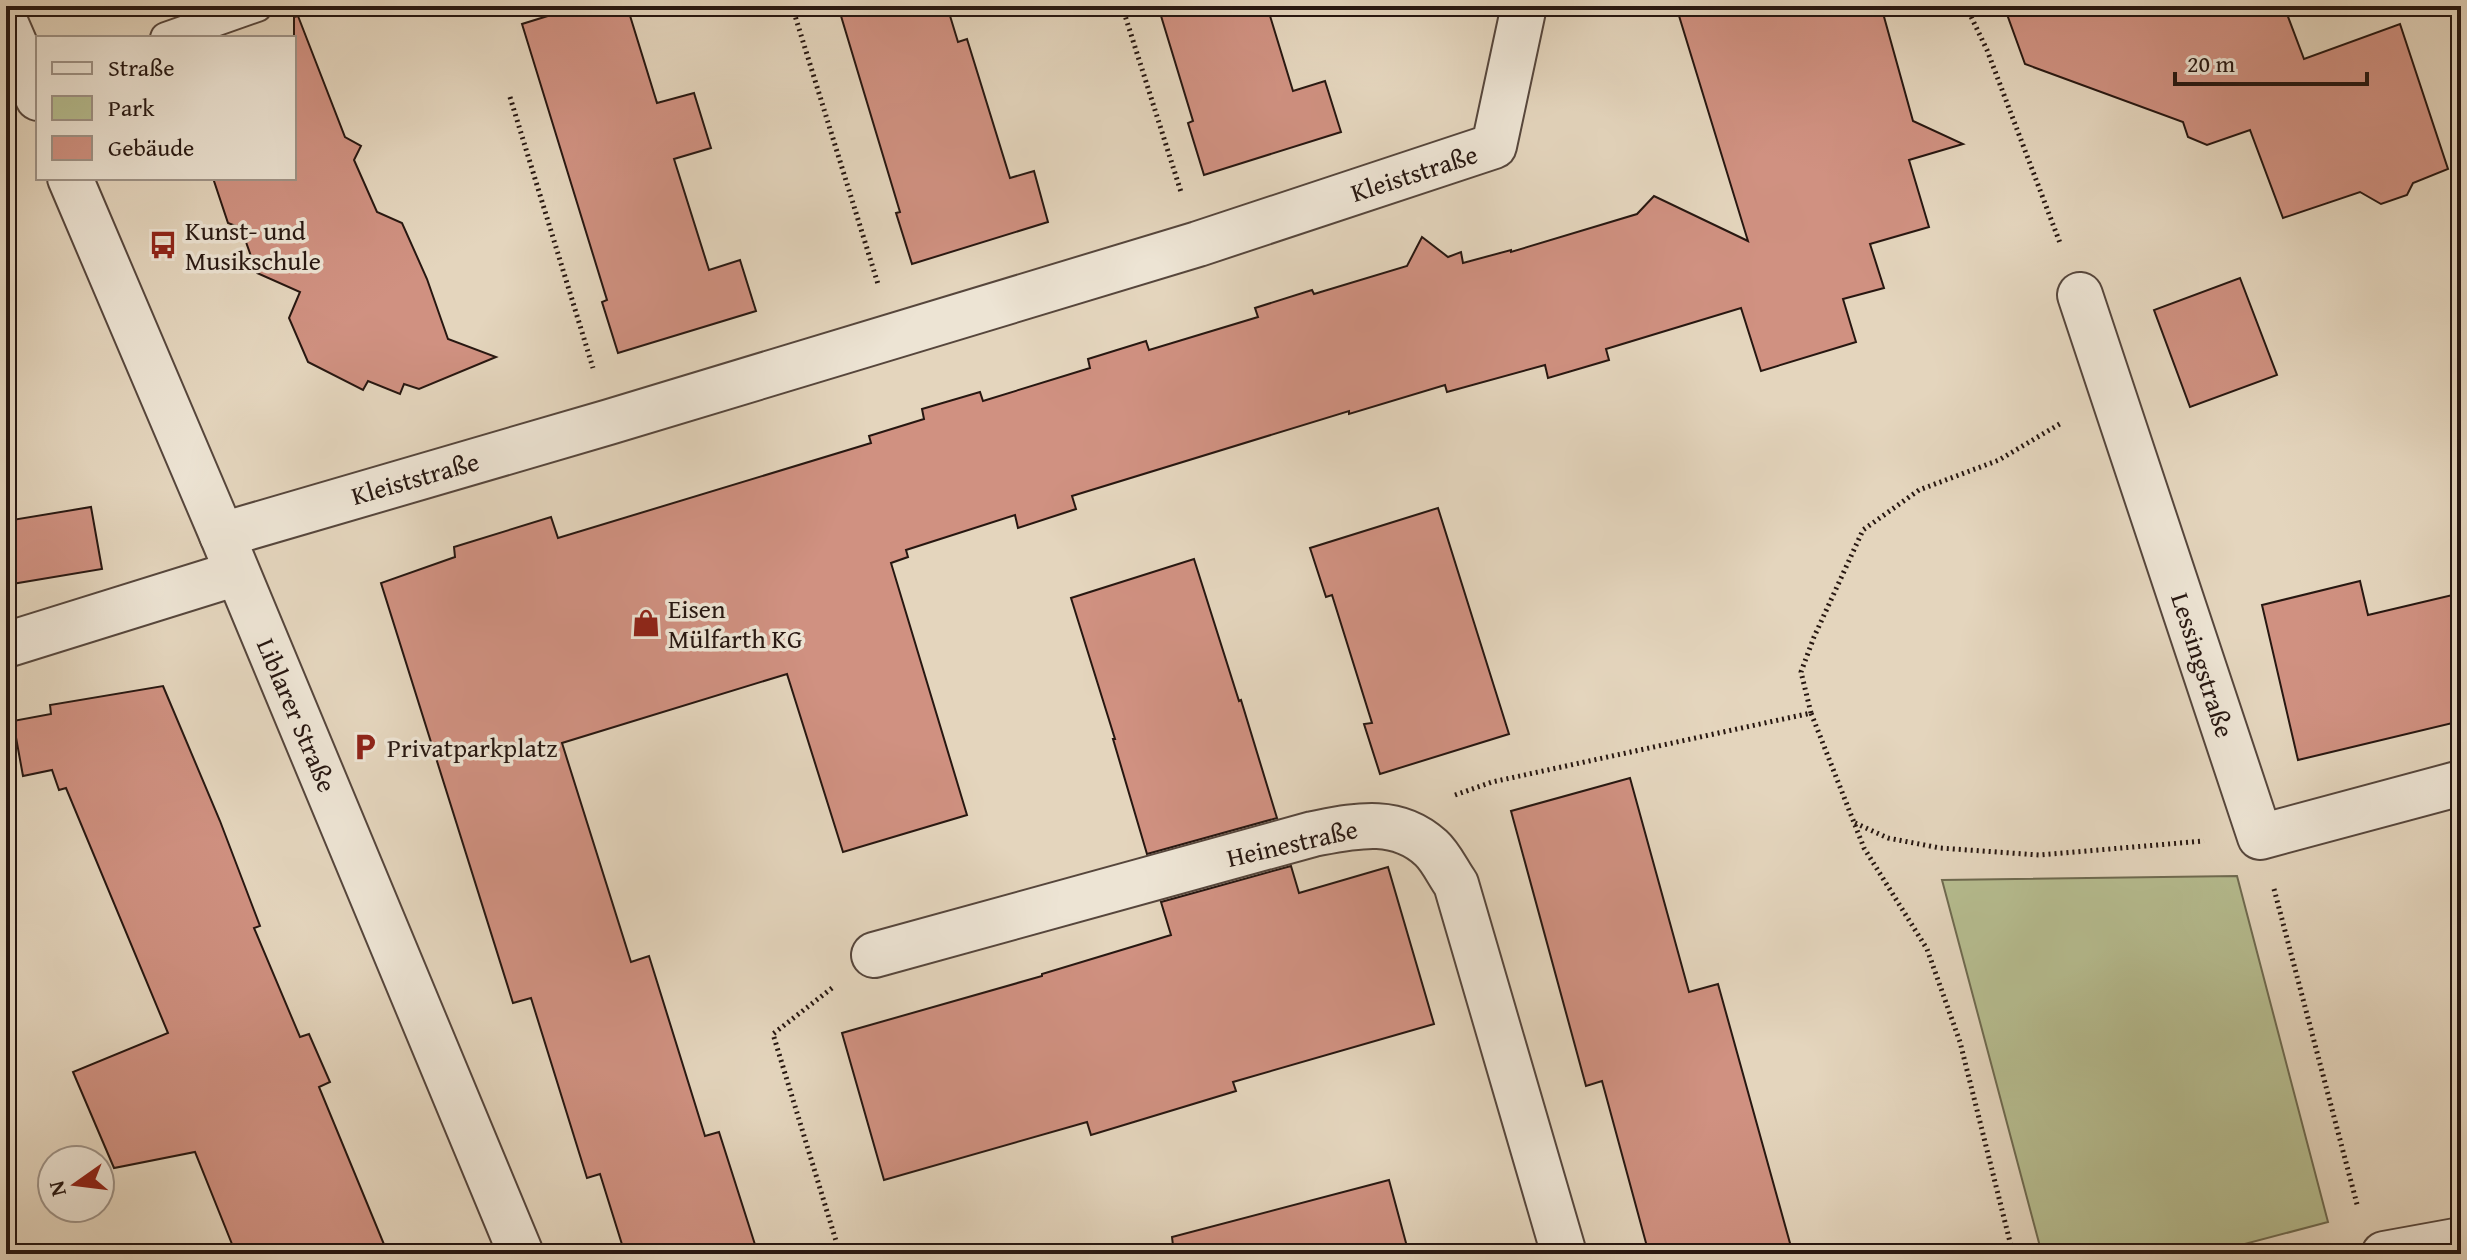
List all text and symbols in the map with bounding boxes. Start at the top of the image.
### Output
legend [36,36,296,180]
scale bar [2175,36,2367,86]
text: 20 m [2187,46,2235,81]
text: Straße [108,50,175,85]
text: Park [108,90,155,125]
text: Gebäude [108,130,194,165]
street label: Kleiststraße [1345,134,1483,212]
place label: Kunst- und Musikschule [185,211,321,280]
bus stop icon: Kunst- und Musikschule [148,230,178,260]
street label: Kleiststraße [346,441,484,515]
street label: Lessingstraße [2161,588,2245,742]
place label: Eisen Mülfarth KG [668,589,802,658]
shop icon: Eisen Mülfarth KG [631,608,661,638]
street label: Liblarer Straße [247,632,347,798]
place label: Privatparkplatz [387,728,557,767]
parking icon: Privatparkplatz [350,732,380,762]
street label: Heinestraße [1223,809,1361,877]
north arrow [36,1144,116,1224]
text: N [39,1178,74,1200]

